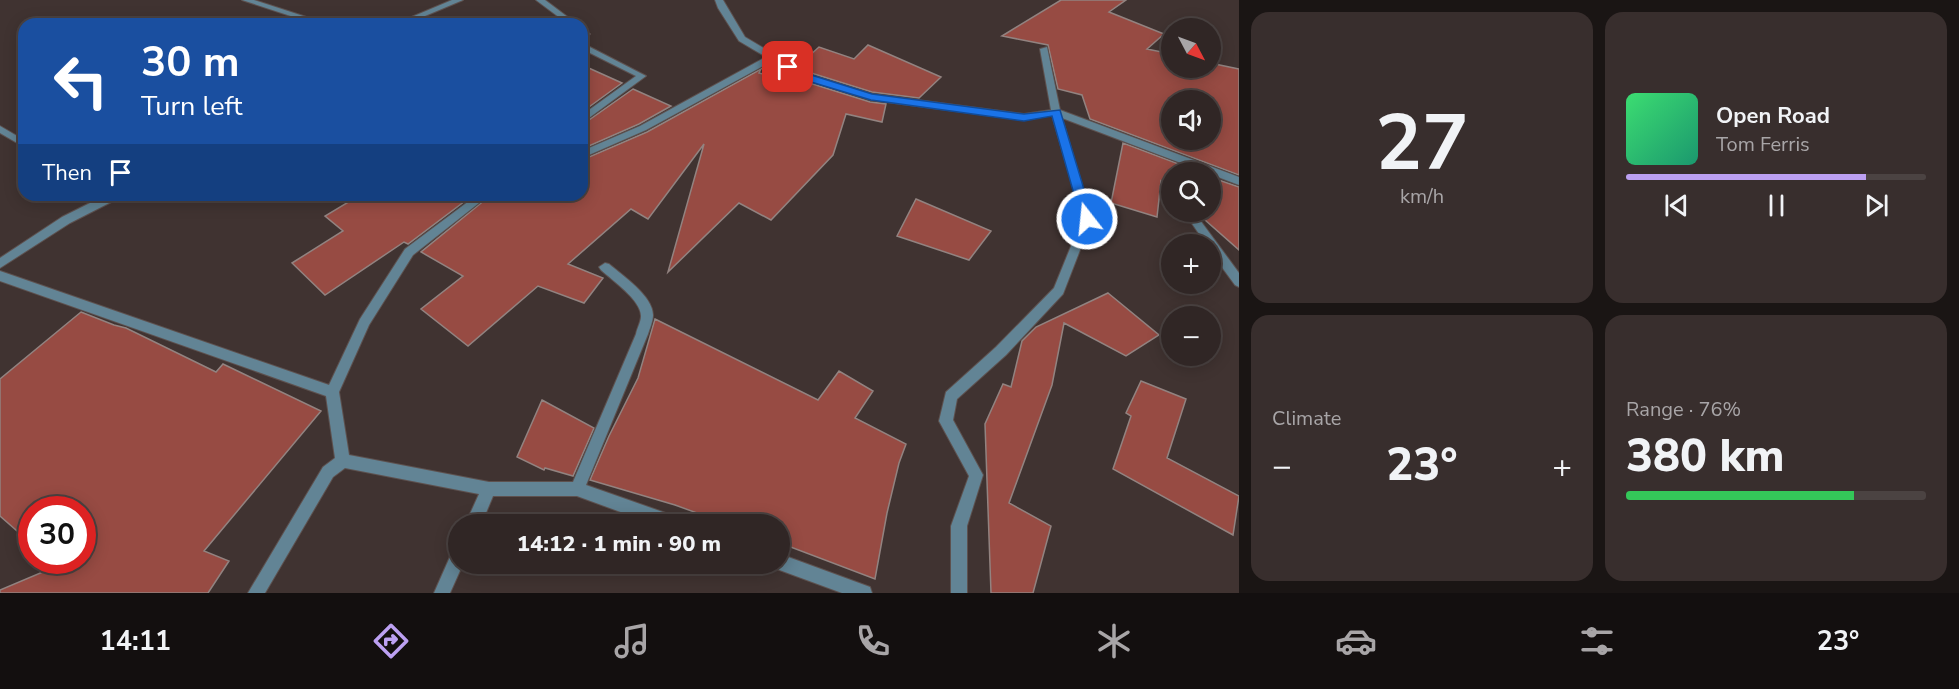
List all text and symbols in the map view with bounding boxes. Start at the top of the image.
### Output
north arrow [1161,18,1221,78]
map controls [1161,18,1221,366]
text: 30 m [141,34,240,91]
pin [762,41,813,92]
icon: left [42,42,120,120]
icon: arrive [771,50,804,83]
text: Turn left [141,88,242,125]
button: sound [1161,90,1221,150]
text: 27 [1375,90,1469,197]
text: Open Road [1716,101,1830,131]
text: Tom Ferris [1716,131,1810,158]
icon: arrive [104,156,137,189]
text: Then [42,158,92,188]
button: search [1161,162,1221,222]
text: km/h [1400,183,1444,210]
position arrow [1055,187,1119,251]
icon: previous [1660,189,1693,222]
icon: pause [1760,189,1793,222]
icon: next [1860,189,1893,222]
button: + [1161,234,1221,294]
button: − [1161,306,1221,366]
text: Range · 76% [1626,396,1741,423]
text: Climate [1272,405,1341,432]
text: 380 km [1626,426,1785,487]
text: 23° [1386,435,1458,496]
text: − [1272,444,1292,489]
text: + [1552,444,1572,489]
speed limit sign: 30 [18,496,96,574]
text: 14:12 · 1 min · 90 m [517,529,721,559]
icon: directions [370,620,412,662]
icon: music [611,620,653,662]
icon: phone [852,620,894,662]
icon: climate [1093,620,1135,662]
icon: car [1335,620,1377,662]
icon: filters [1576,620,1618,662]
text: 14:11 [100,623,171,660]
text: 23° [1817,623,1859,660]

